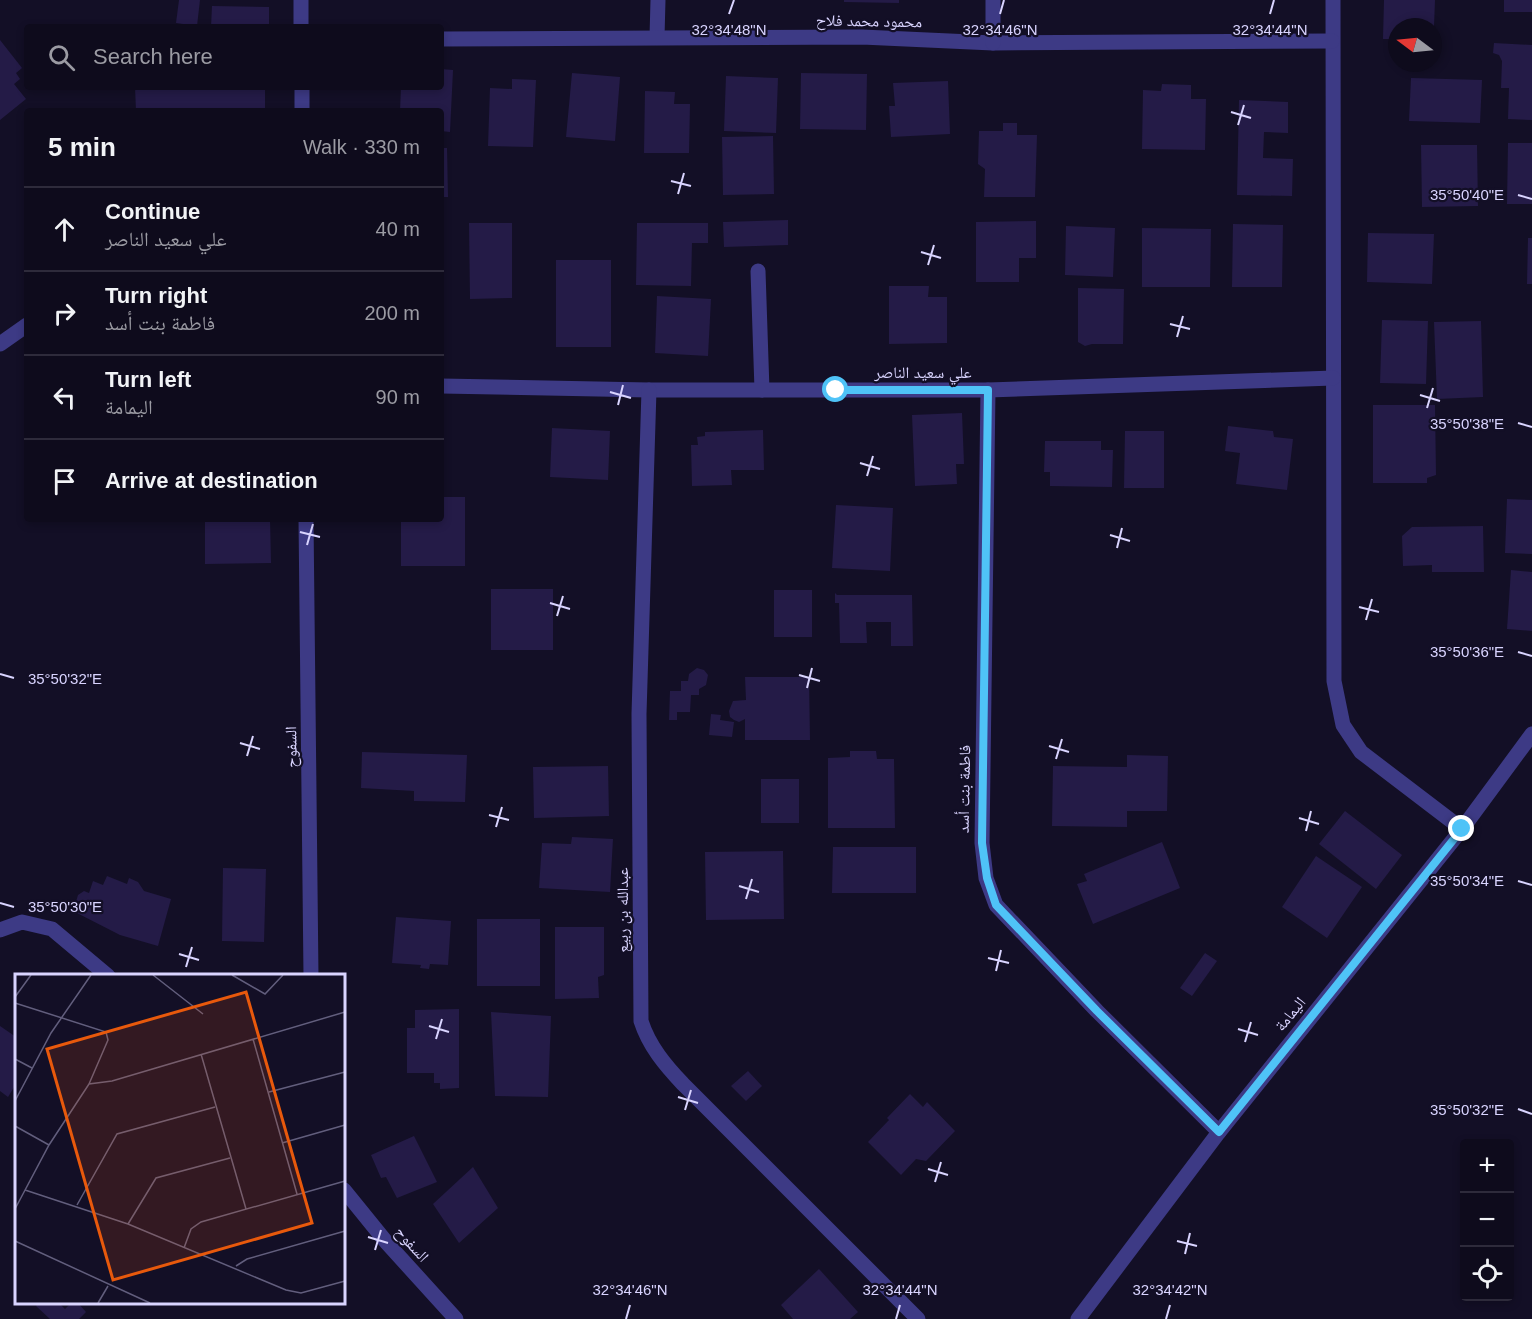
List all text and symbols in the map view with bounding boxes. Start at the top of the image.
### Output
street label: محمود محمد فلاح [816,12,922,32]
north arrow [1388,18,1442,72]
text: 32°34'48"N [691,21,767,38]
text: 32°34'46"N [962,21,1038,38]
text: 32°34'44"N [1232,21,1308,38]
search box [24,24,444,90]
icon: search [45,41,78,74]
text: Search here [93,44,213,69]
text: 5 min [48,132,116,162]
text: Walk · 330 m [303,136,420,158]
text: 35°50'40"E [1430,186,1504,203]
text: Continue [105,199,200,224]
icon: ahead [48,213,81,246]
text: 40 m [376,218,420,240]
text: علي سعيد الناصر [105,228,227,250]
text: Turn right [105,283,207,308]
icon: right [48,297,81,330]
text: 200 m [364,302,420,324]
text: فاطمة بنت أسد [105,312,215,334]
street label: علي سعيد الناصر [873,364,972,385]
text: Turn left [105,367,191,392]
route start [822,376,848,402]
icon: left [48,381,81,414]
text: 90 m [376,386,420,408]
text: اليمامة [105,396,153,418]
text: 35°50'38"E [1430,415,1504,432]
icon: arrive [48,465,81,498]
text: Arrive at destination [105,468,318,493]
text: 35°50'36"E [1430,643,1504,660]
text: 35°50'32"E [28,670,102,687]
street label: السفوح [282,726,302,768]
street label: فاطمة بنت أسد [954,745,974,833]
route end [1448,815,1474,841]
street label: عبدالله بن ربيع [614,867,633,953]
text: 35°50'34"E [1430,872,1504,889]
text: 35°50'30"E [28,898,102,915]
inset map [15,974,345,1304]
street label: اليمامة [1271,994,1309,1034]
text: 35°50'32"E [1430,1101,1504,1118]
map controls [1460,1139,1514,1301]
button: + [1460,1139,1514,1193]
button: − [1460,1193,1514,1247]
street label: السفوح [390,1223,432,1267]
button: locate [1460,1247,1514,1301]
text: 32°34'46"N [592,1281,668,1298]
text: 32°34'44"N [862,1281,938,1298]
text: 32°34'42"N [1132,1281,1208,1298]

